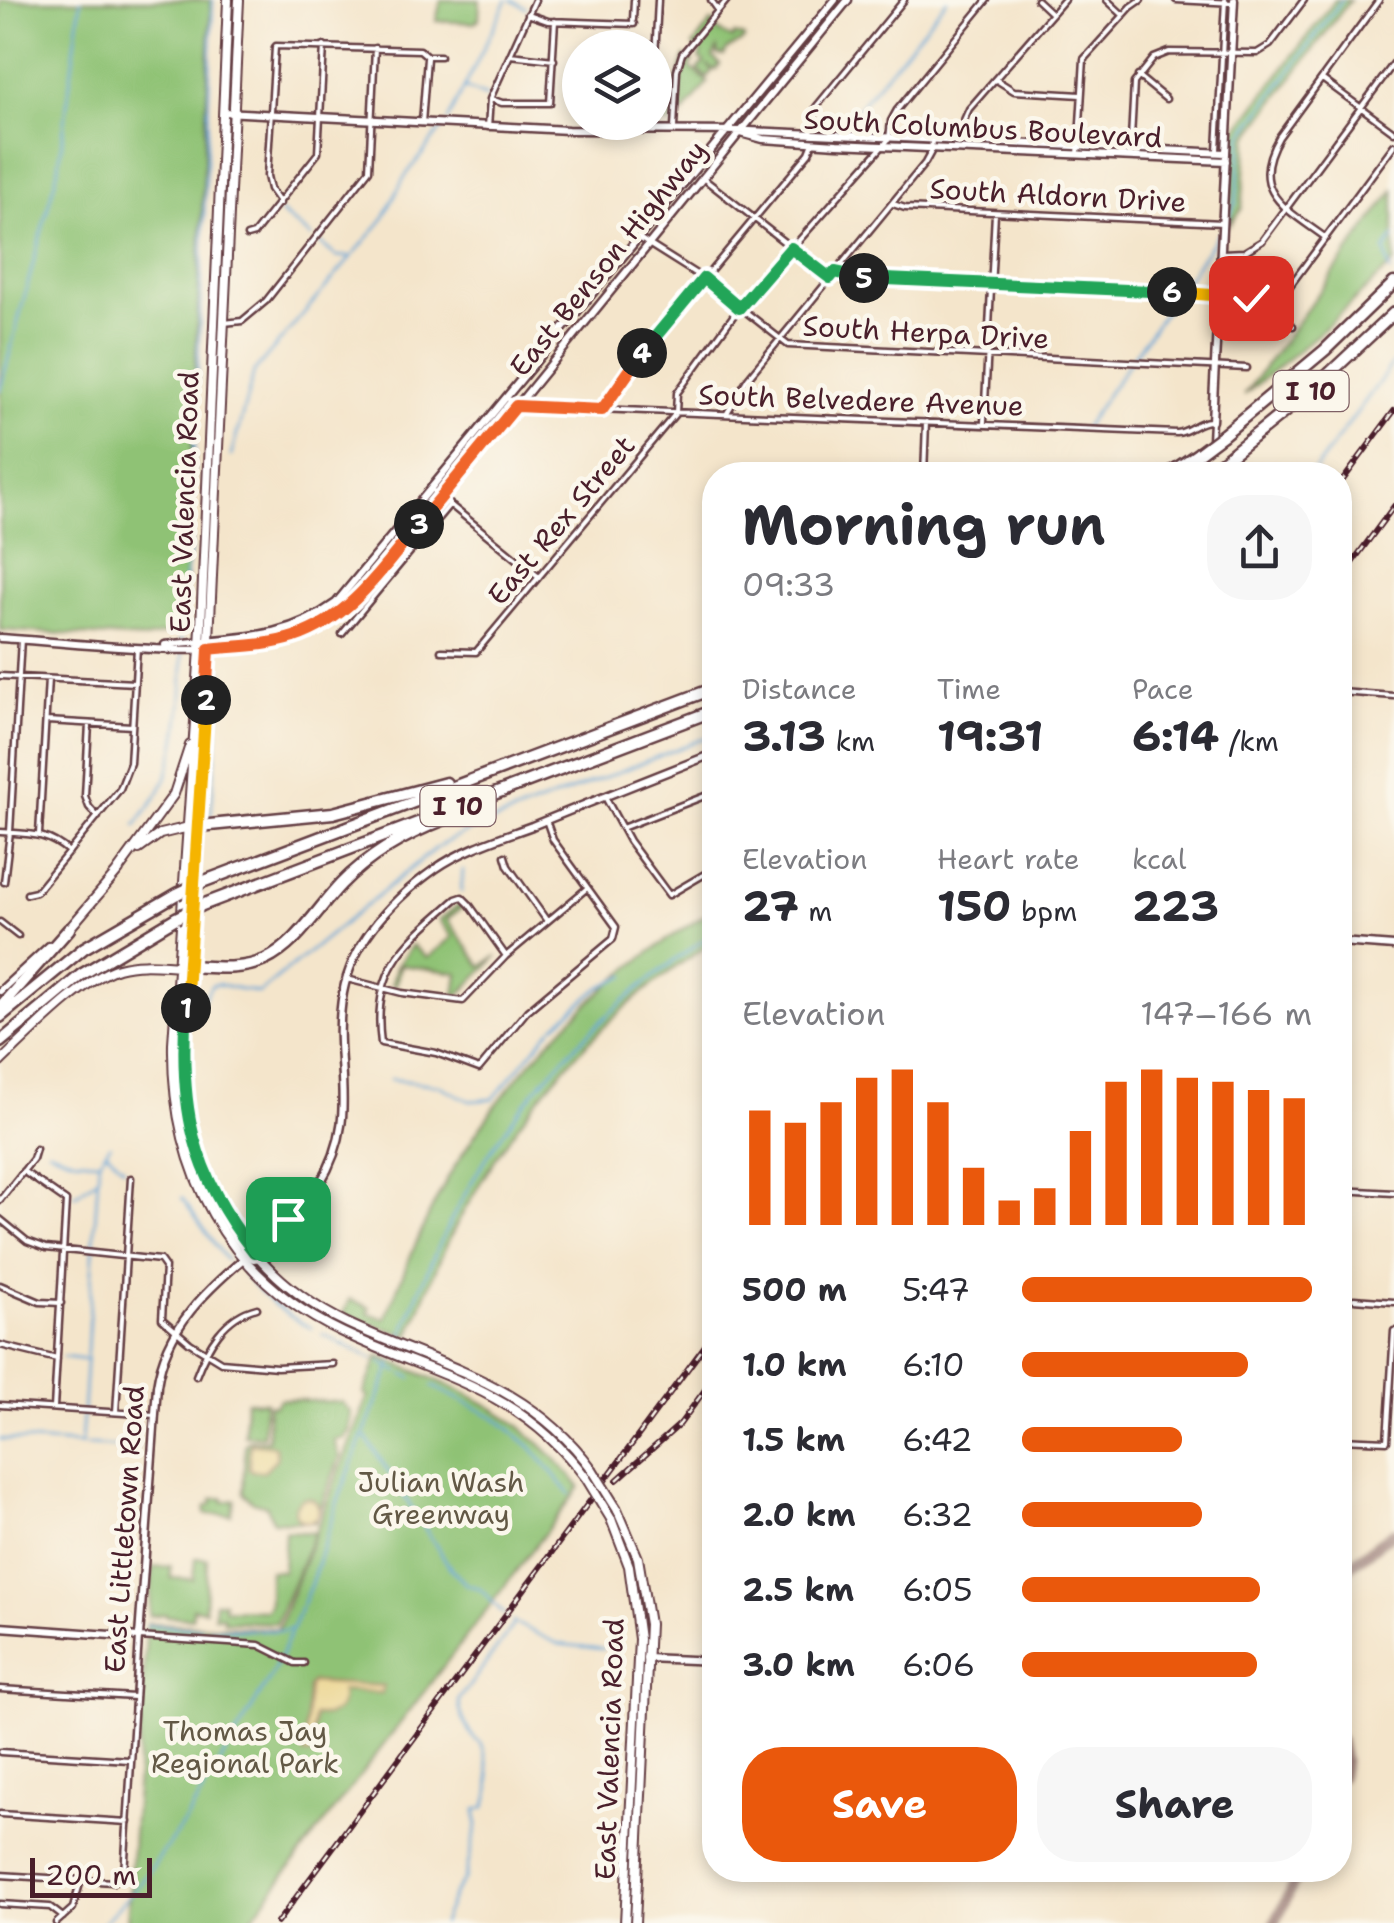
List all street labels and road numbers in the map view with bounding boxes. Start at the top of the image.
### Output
street label: South Columbus Boulevard [803,100,1163,156]
street label: East Benson Highway [501,132,715,384]
street label: South Aldorn Drive [929,169,1187,221]
street label: South Herpa Drive [802,307,1050,357]
street label: East Valencia Road [160,370,208,634]
road number: I 10 [1274,371,1348,411]
street label: South Belvedere Avenue [698,375,1024,425]
street label: East Rex Street [479,427,643,613]
road number: I 10 [420,786,496,826]
street label: East Littletown Road [95,1384,153,1674]
street label: East Valencia Road [585,1617,633,1881]

